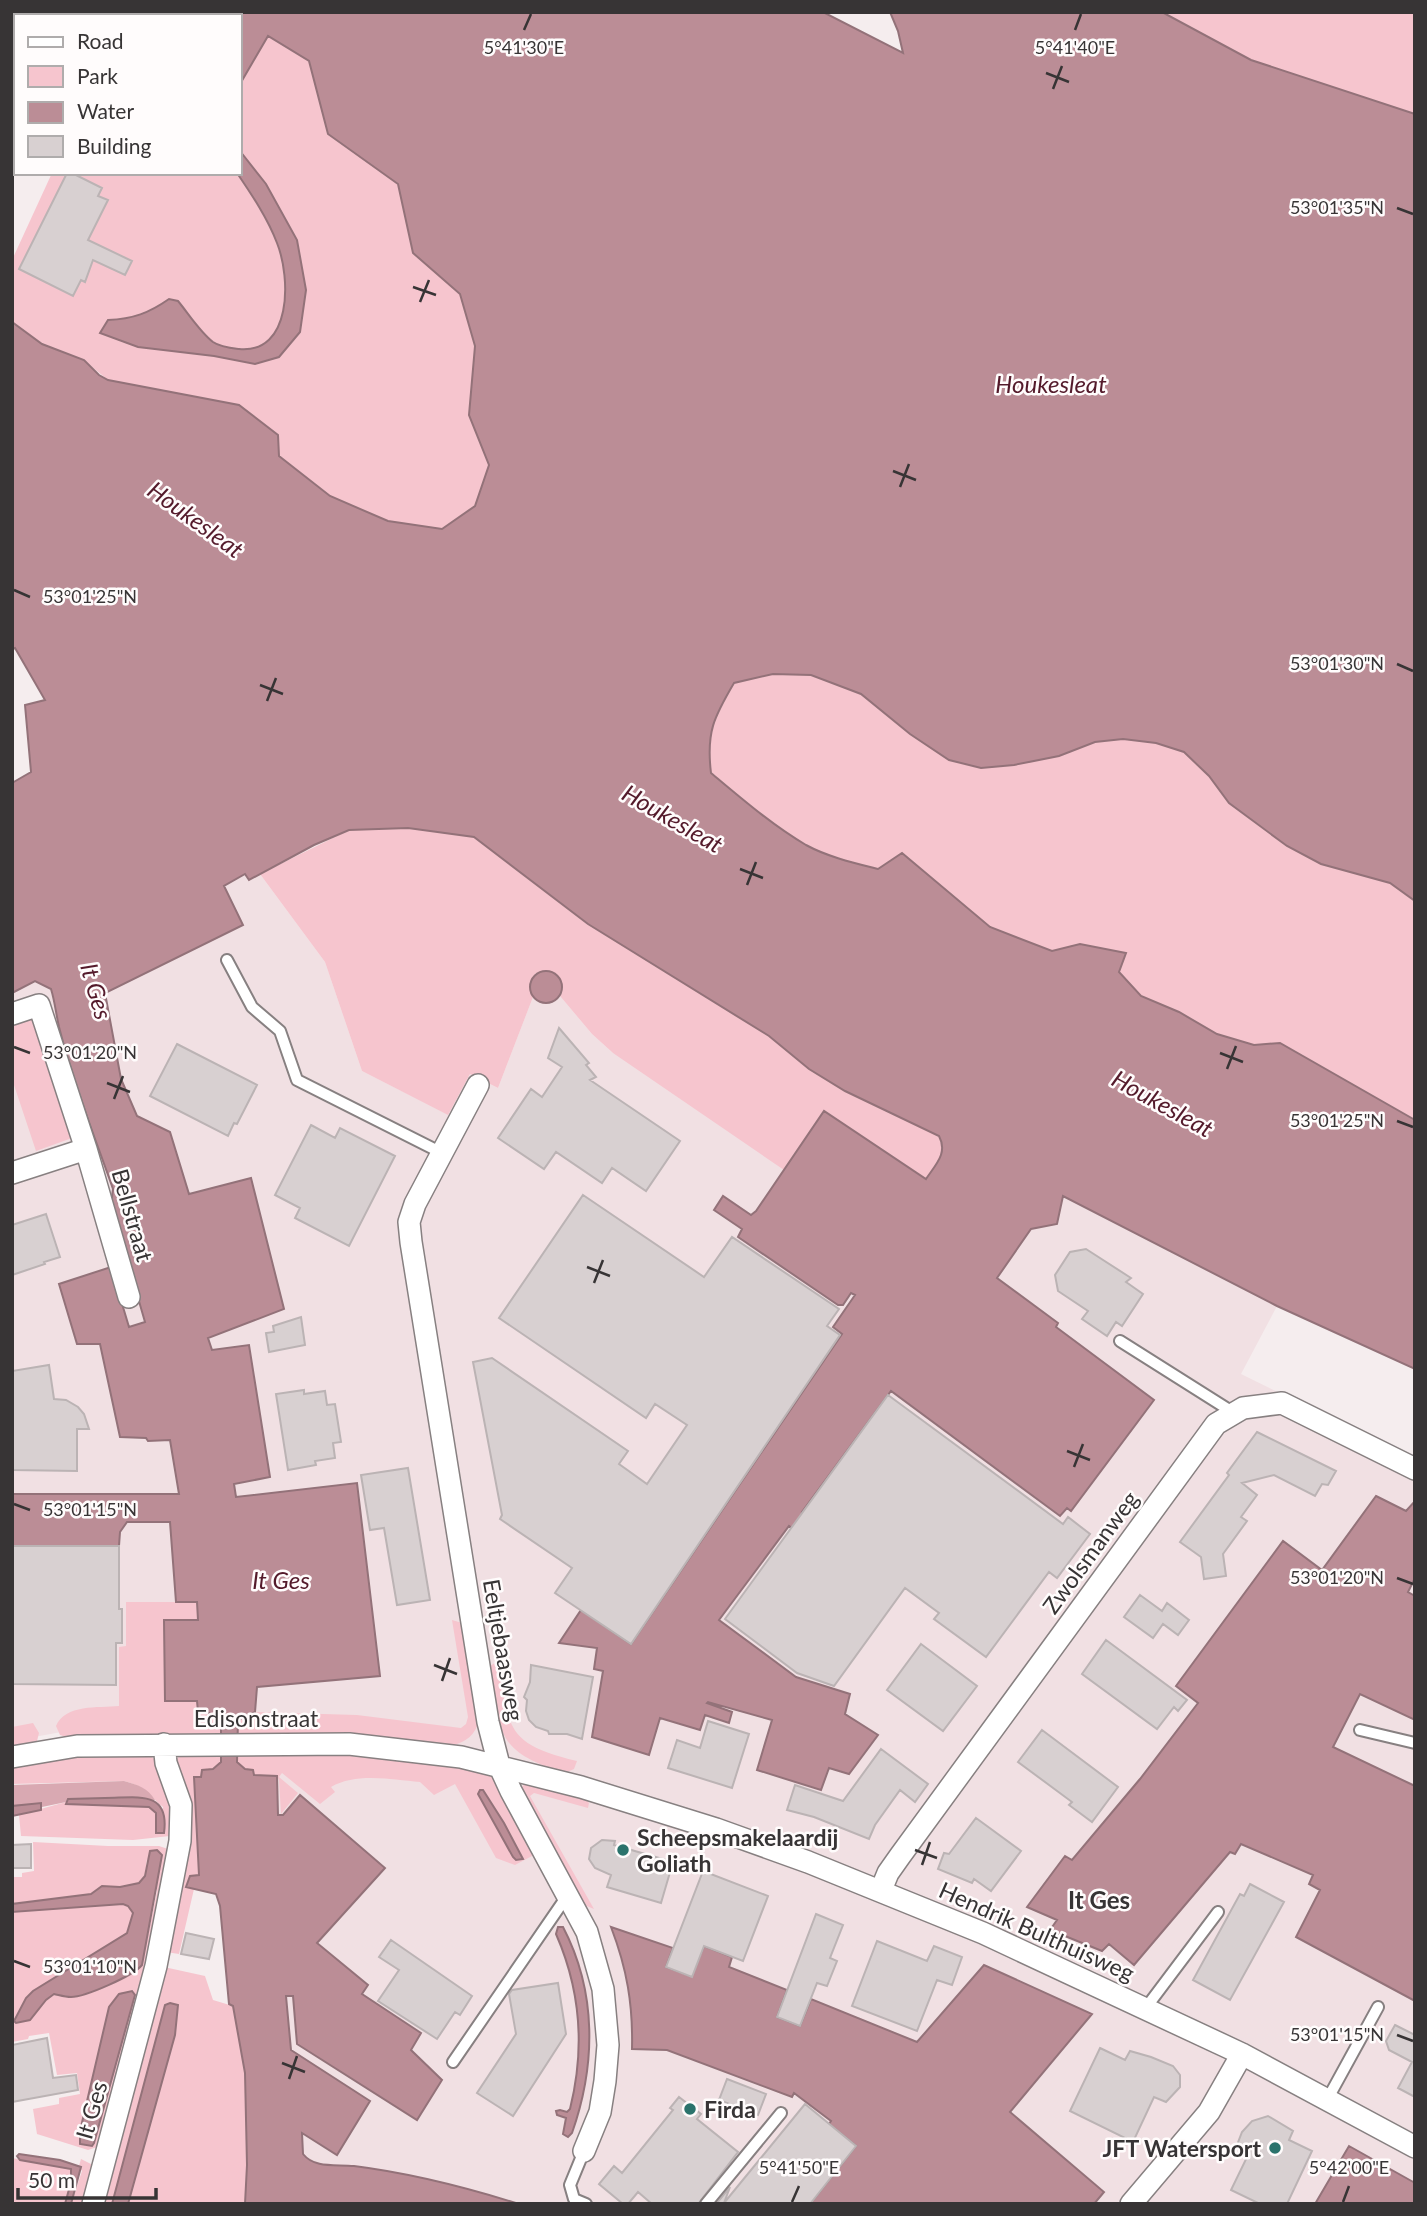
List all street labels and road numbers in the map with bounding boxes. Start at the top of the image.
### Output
street label: Bellstraat [106,1165,160,1265]
street label: Zwolsmanweg [1036,1485,1144,1619]
street label: Eeltjebaasweg [478,1577,530,1723]
street label: Edisonstraat [194,1704,319,1732]
street label: Hendrik Bulthuisweg [935,1875,1139,1987]
street label: It Ges [69,2078,113,2142]

